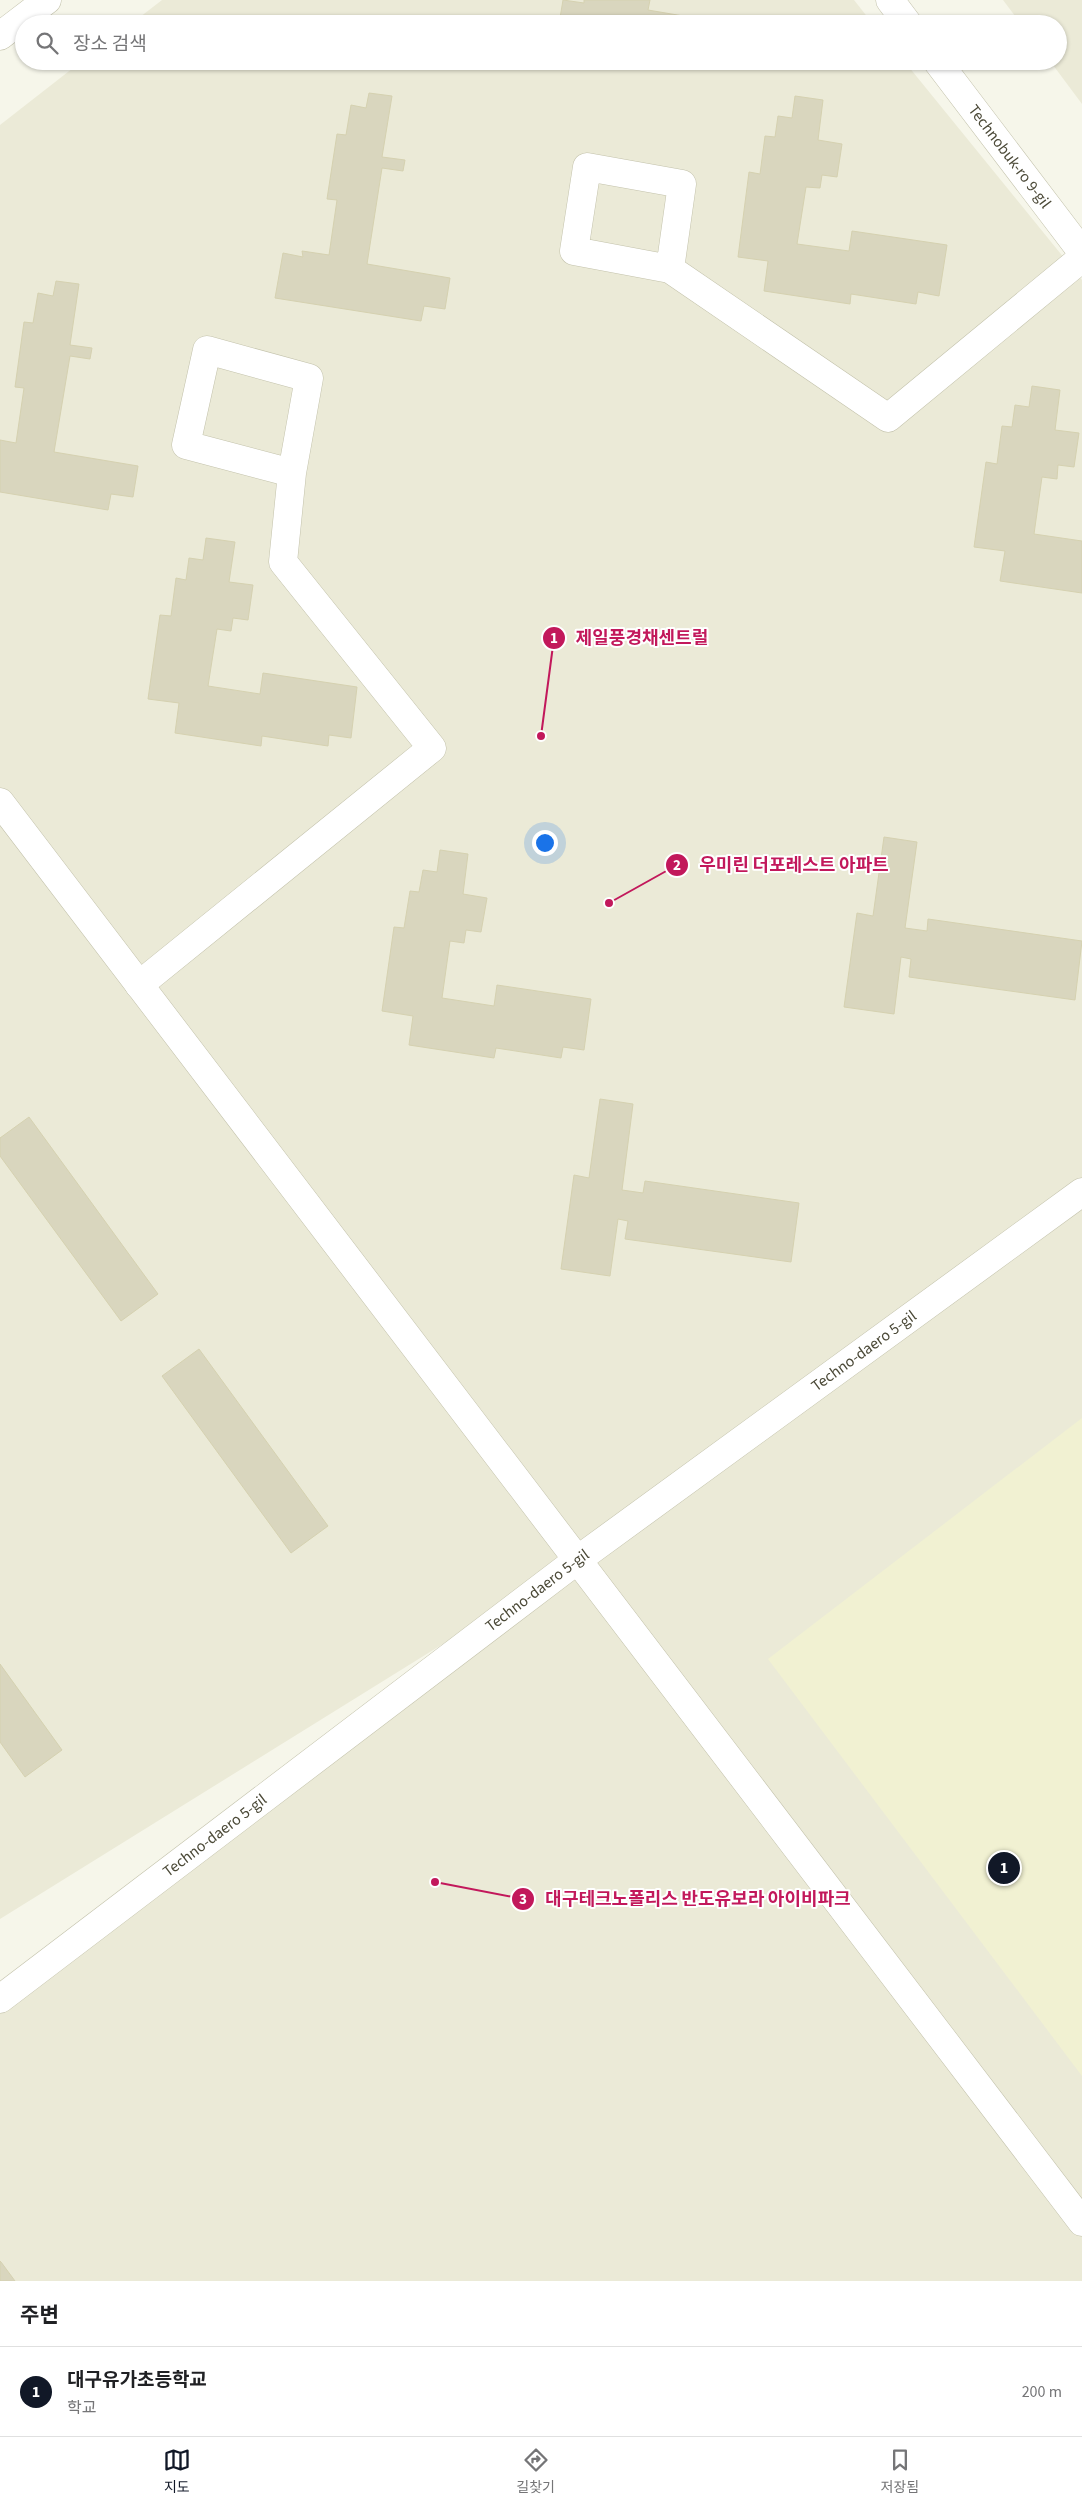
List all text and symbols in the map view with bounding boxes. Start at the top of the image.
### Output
search box [15,15,1067,70]
icon: search [33,29,61,57]
text: 장소 검색 [73,31,147,58]
street label: Technobuk-ro 9-gil [963,100,1056,213]
callout: 제일풍경채센트럴 [541,622,718,655]
text: 제일풍경채센트럴 [576,626,708,651]
text: 1 [550,628,558,649]
your location [532,830,558,856]
callout: 우미린 더포레스트 아파트 [664,848,898,881]
text: 우미린 더포레스트 아파트 [699,853,889,878]
text: 2 [673,855,681,876]
street label: Techno-daero 5-gil [807,1305,921,1397]
street label: Techno-daero 5-gil [481,1544,594,1637]
street label: Techno-daero 5-gil [158,1789,271,1882]
pin: 1 [988,1849,1020,1887]
callout: 대구테크노폴리스 반도유보라 아이비파크 [511,1882,861,1915]
text: 대구테크노폴리스 반도유보라 아이비파크 [545,1887,851,1912]
text: 3 [519,1889,527,1910]
text: 주변 [20,2300,59,2330]
text: 대구유가초등학교 [67,2367,207,2394]
text: 1 [32,2381,40,2403]
text: 200 m [1022,2381,1062,2403]
text: 학교 [67,2397,96,2419]
tab: 지도 [163,2446,191,2498]
tab: 길찾기 [516,2446,555,2498]
tab: 저장됨 [881,2446,919,2498]

